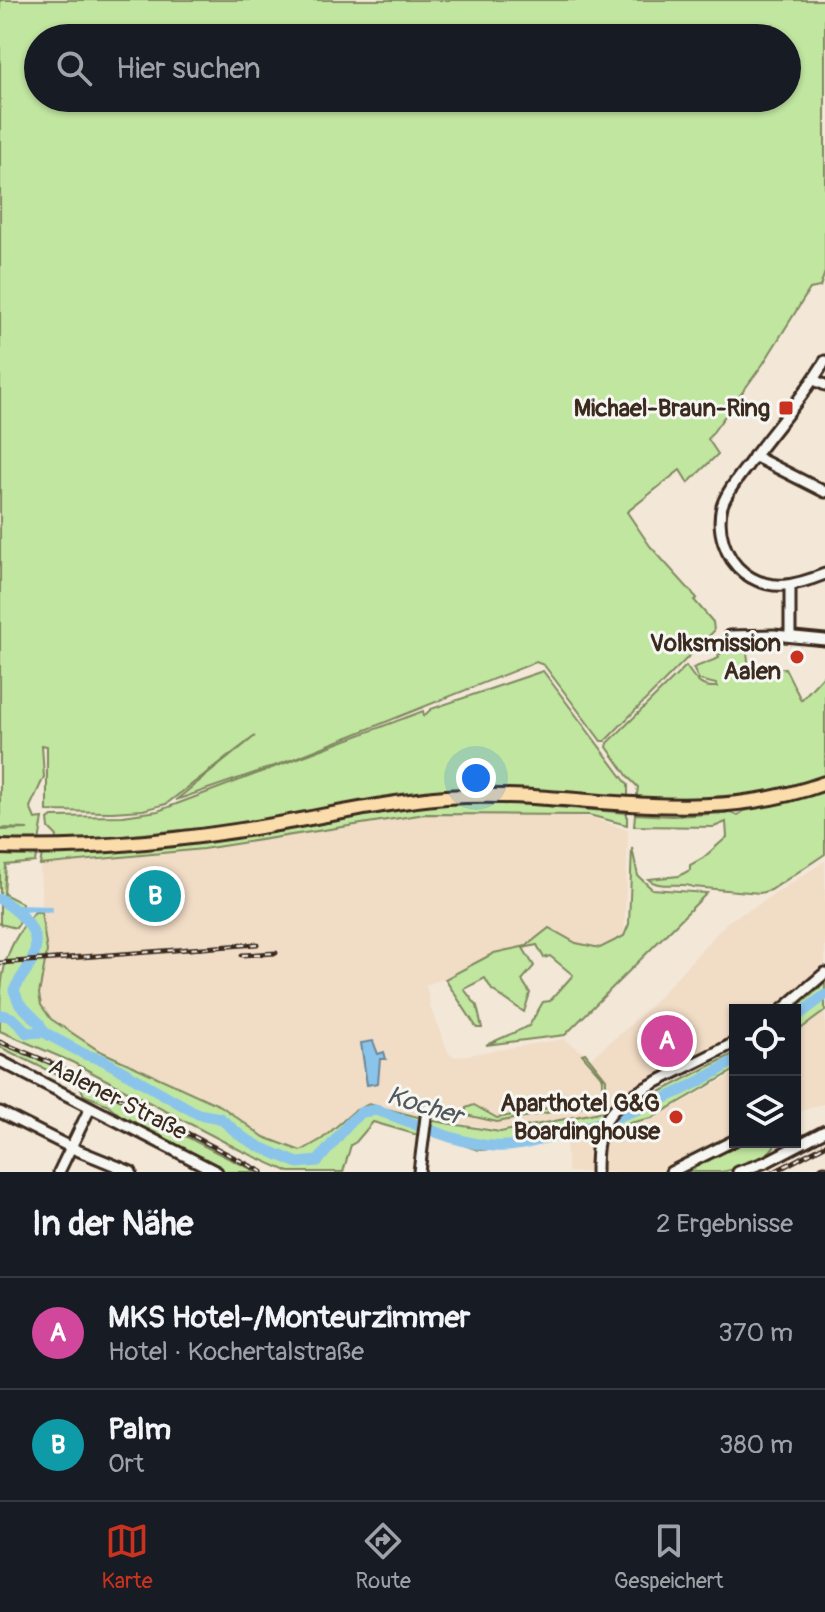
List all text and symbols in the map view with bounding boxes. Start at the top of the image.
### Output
search box [24,24,801,112]
icon: search [52,46,96,90]
text: Hier suchen [116,50,261,87]
place label: Michael-Braun-Ring [574,394,770,423]
marker: Michael-Braun-Ring [777,399,795,417]
place label: Volksmission Aalen [650,629,781,686]
marker: Volksmission Aalen [788,648,806,666]
your location [456,758,496,798]
pin: B [129,866,181,926]
map controls [729,1004,801,1148]
button: locate [729,1004,801,1076]
pin: A [641,1011,693,1071]
street label: Aalener Straße [44,1052,192,1147]
button: layers [729,1076,801,1148]
water label: Kocher [383,1079,470,1134]
place label: Aparthotel G&G Boardinghouse [500,1089,661,1146]
marker: Aparthotel G&G Boardinghouse [667,1108,685,1126]
text: In der Nähe [32,1203,193,1246]
text: 2 Ergebnisse [656,1208,793,1240]
text: MKS Hotel-/Monteurzimmer [108,1299,470,1336]
text: A [50,1317,66,1349]
text: 370 m [718,1317,793,1349]
text: Hotel · Kochertalstraße [108,1336,364,1368]
text: Palm [108,1411,171,1448]
text: B [51,1429,65,1461]
text: 380 m [719,1429,793,1461]
text: Ort [108,1448,144,1480]
tab: Karte [102,1519,153,1595]
tab: Route [356,1519,411,1595]
tab: Gespeichert [614,1519,723,1595]

